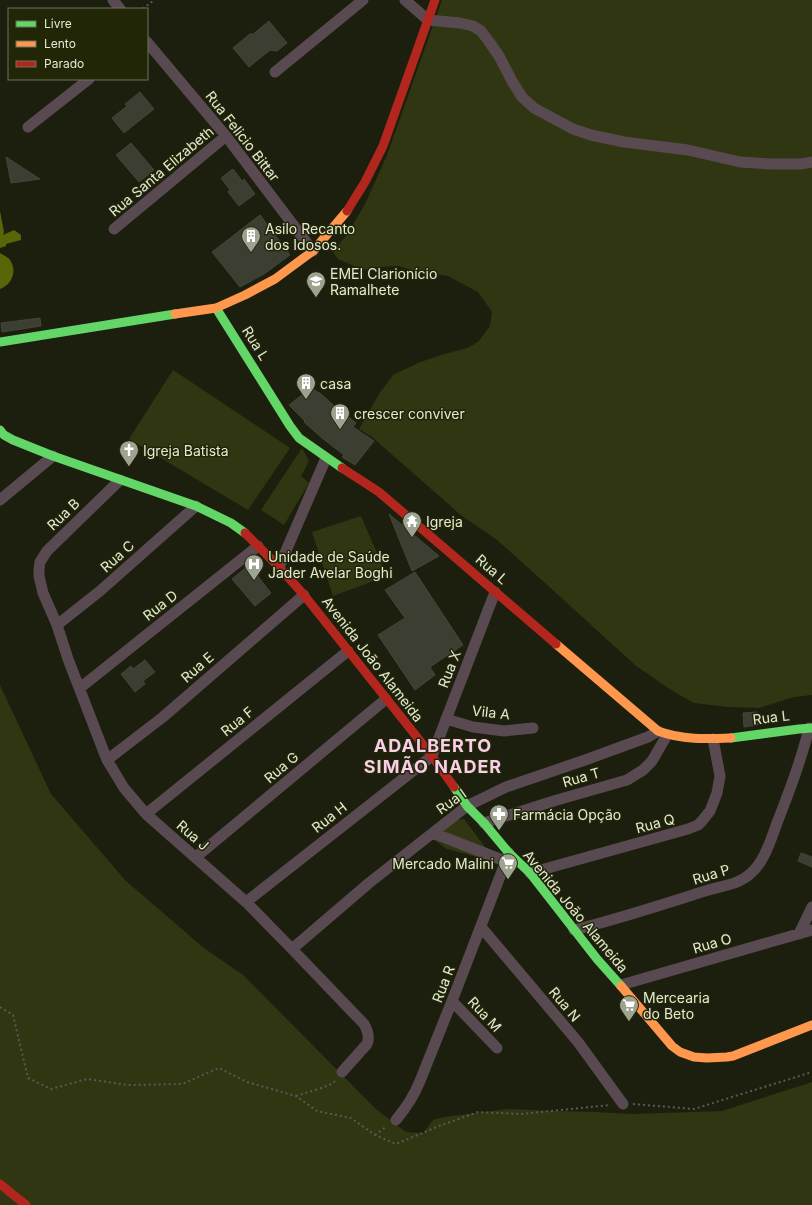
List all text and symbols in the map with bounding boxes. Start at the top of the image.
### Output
legend [8,8,148,80]
text: Livre [44,16,72,31]
text: Lento [44,36,76,51]
text: Parado [44,56,84,71]
street label: Rua Felicio Bittar [202,87,284,185]
street label: Rua Santa Elizabeth [105,122,217,220]
place label: Asilo Recanto dos Idosos. [265,220,355,253]
building icon: Asilo Recanto dos Idosos. [240,225,262,253]
place label: EMEI Clarionício Ramalhete [330,265,437,298]
school or university icon: EMEI Clarionício Ramalhete [305,270,327,298]
street label: Rua L [239,323,273,363]
building icon: casa [295,372,317,400]
place label: casa [320,375,351,392]
building icon: crescer conviver [329,402,351,430]
place label: crescer conviver [354,405,465,422]
church icon: Igreja Batista [118,439,140,467]
place label: Igreja Batista [143,442,229,459]
street label: Rua B [43,495,83,533]
temple icon: Igreja [401,510,423,538]
place label: Igreja [426,513,463,530]
street label: Rua C [97,537,137,575]
place label: Unidade de Saúde Jader Avelar Boghi [268,548,393,581]
street label: Rua L [472,550,512,588]
hospital icon: Unidade de Saúde Jader Avelar Boghi [243,553,265,581]
street label: Rua D [139,586,181,624]
street label: Avenida João Alameida [319,593,427,725]
street label: Rua E [177,648,217,686]
street label: Rua X [434,648,464,690]
street label: Vila A [471,702,511,722]
street label: Rua F [217,703,257,739]
street label: Rua L [752,706,790,728]
district label: ADALBERTO SIMÃO NADER [364,735,502,777]
street label: Rua G [260,748,302,786]
street label: Rua T [560,764,602,790]
street label: Rua I [433,785,469,817]
street label: Rua H [308,798,350,836]
pharmacy icon: Farmácia Opção [488,803,510,831]
place label: Farmácia Opção [513,806,621,823]
street label: Rua Q [634,810,676,836]
street label: Rua J [173,816,213,854]
street label: Avenida João Alameida [520,846,632,976]
supermarket icon: Mercado Malini [497,852,519,880]
place label: Mercado Malini [392,855,494,872]
street label: Rua P [690,860,732,888]
street label: Rua O [691,929,733,957]
street label: Rua R [428,963,458,1005]
street label: Rua N [546,983,584,1025]
place label: Mercearia do Beto [643,989,710,1022]
street label: Rua M [465,993,505,1035]
supermarket icon: Mercearia do Beto [618,994,640,1022]

